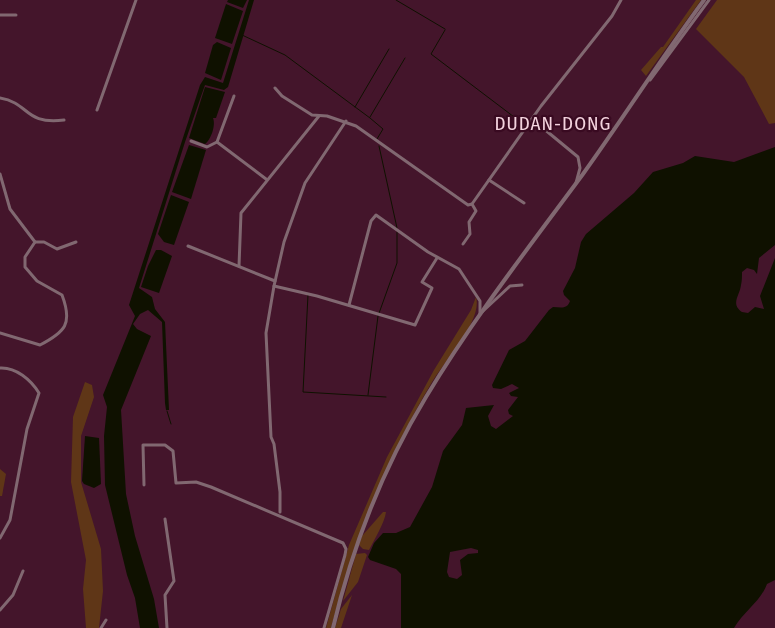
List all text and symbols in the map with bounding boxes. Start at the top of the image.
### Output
district label: DUDAN-DONG [495,112,612,135]

